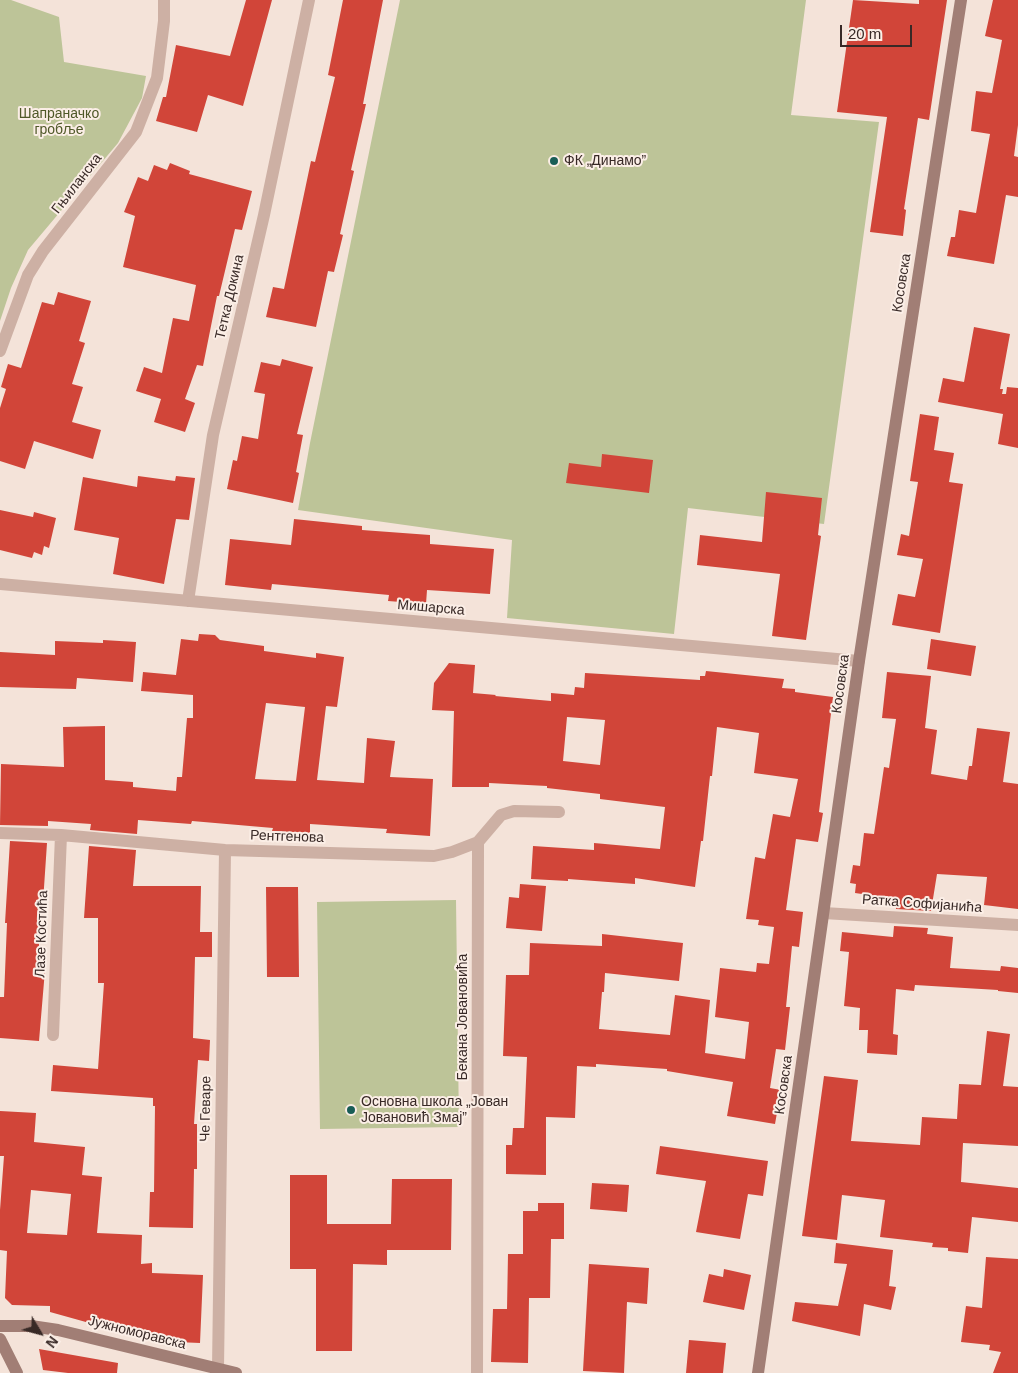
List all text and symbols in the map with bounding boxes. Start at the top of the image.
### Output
scale bar [843,15,916,47]
text: 20 m [848,25,881,42]
park label: Шапраначко гробље [19,106,99,138]
street label: Гњиланска [48,151,106,217]
place label: ФК „Динамо” [564,153,646,169]
marker: ФК „Динамо” [548,155,560,167]
street label: Косовска [889,252,915,314]
street label: Тетка Докина [212,253,248,341]
street label: Мишарска [397,597,465,619]
street label: Косовска [829,653,853,715]
street label: Рентгенова [250,827,324,847]
street label: Лазе Костића [32,890,52,978]
street label: Ратка Софијанића [861,891,983,917]
street label: Бекана Јовановића [455,954,471,1080]
street label: Косовска [772,1054,796,1116]
street label: Че Геваре [197,1076,215,1142]
place label: Основна школа „Јован Јовановић Змај” [361,1094,508,1126]
marker: Основна школа „Јован Јовановић Змај” [345,1104,357,1116]
north arrow [15,1308,65,1358]
street label: Јужноморавска [86,1313,188,1353]
text: N [43,1333,61,1351]

